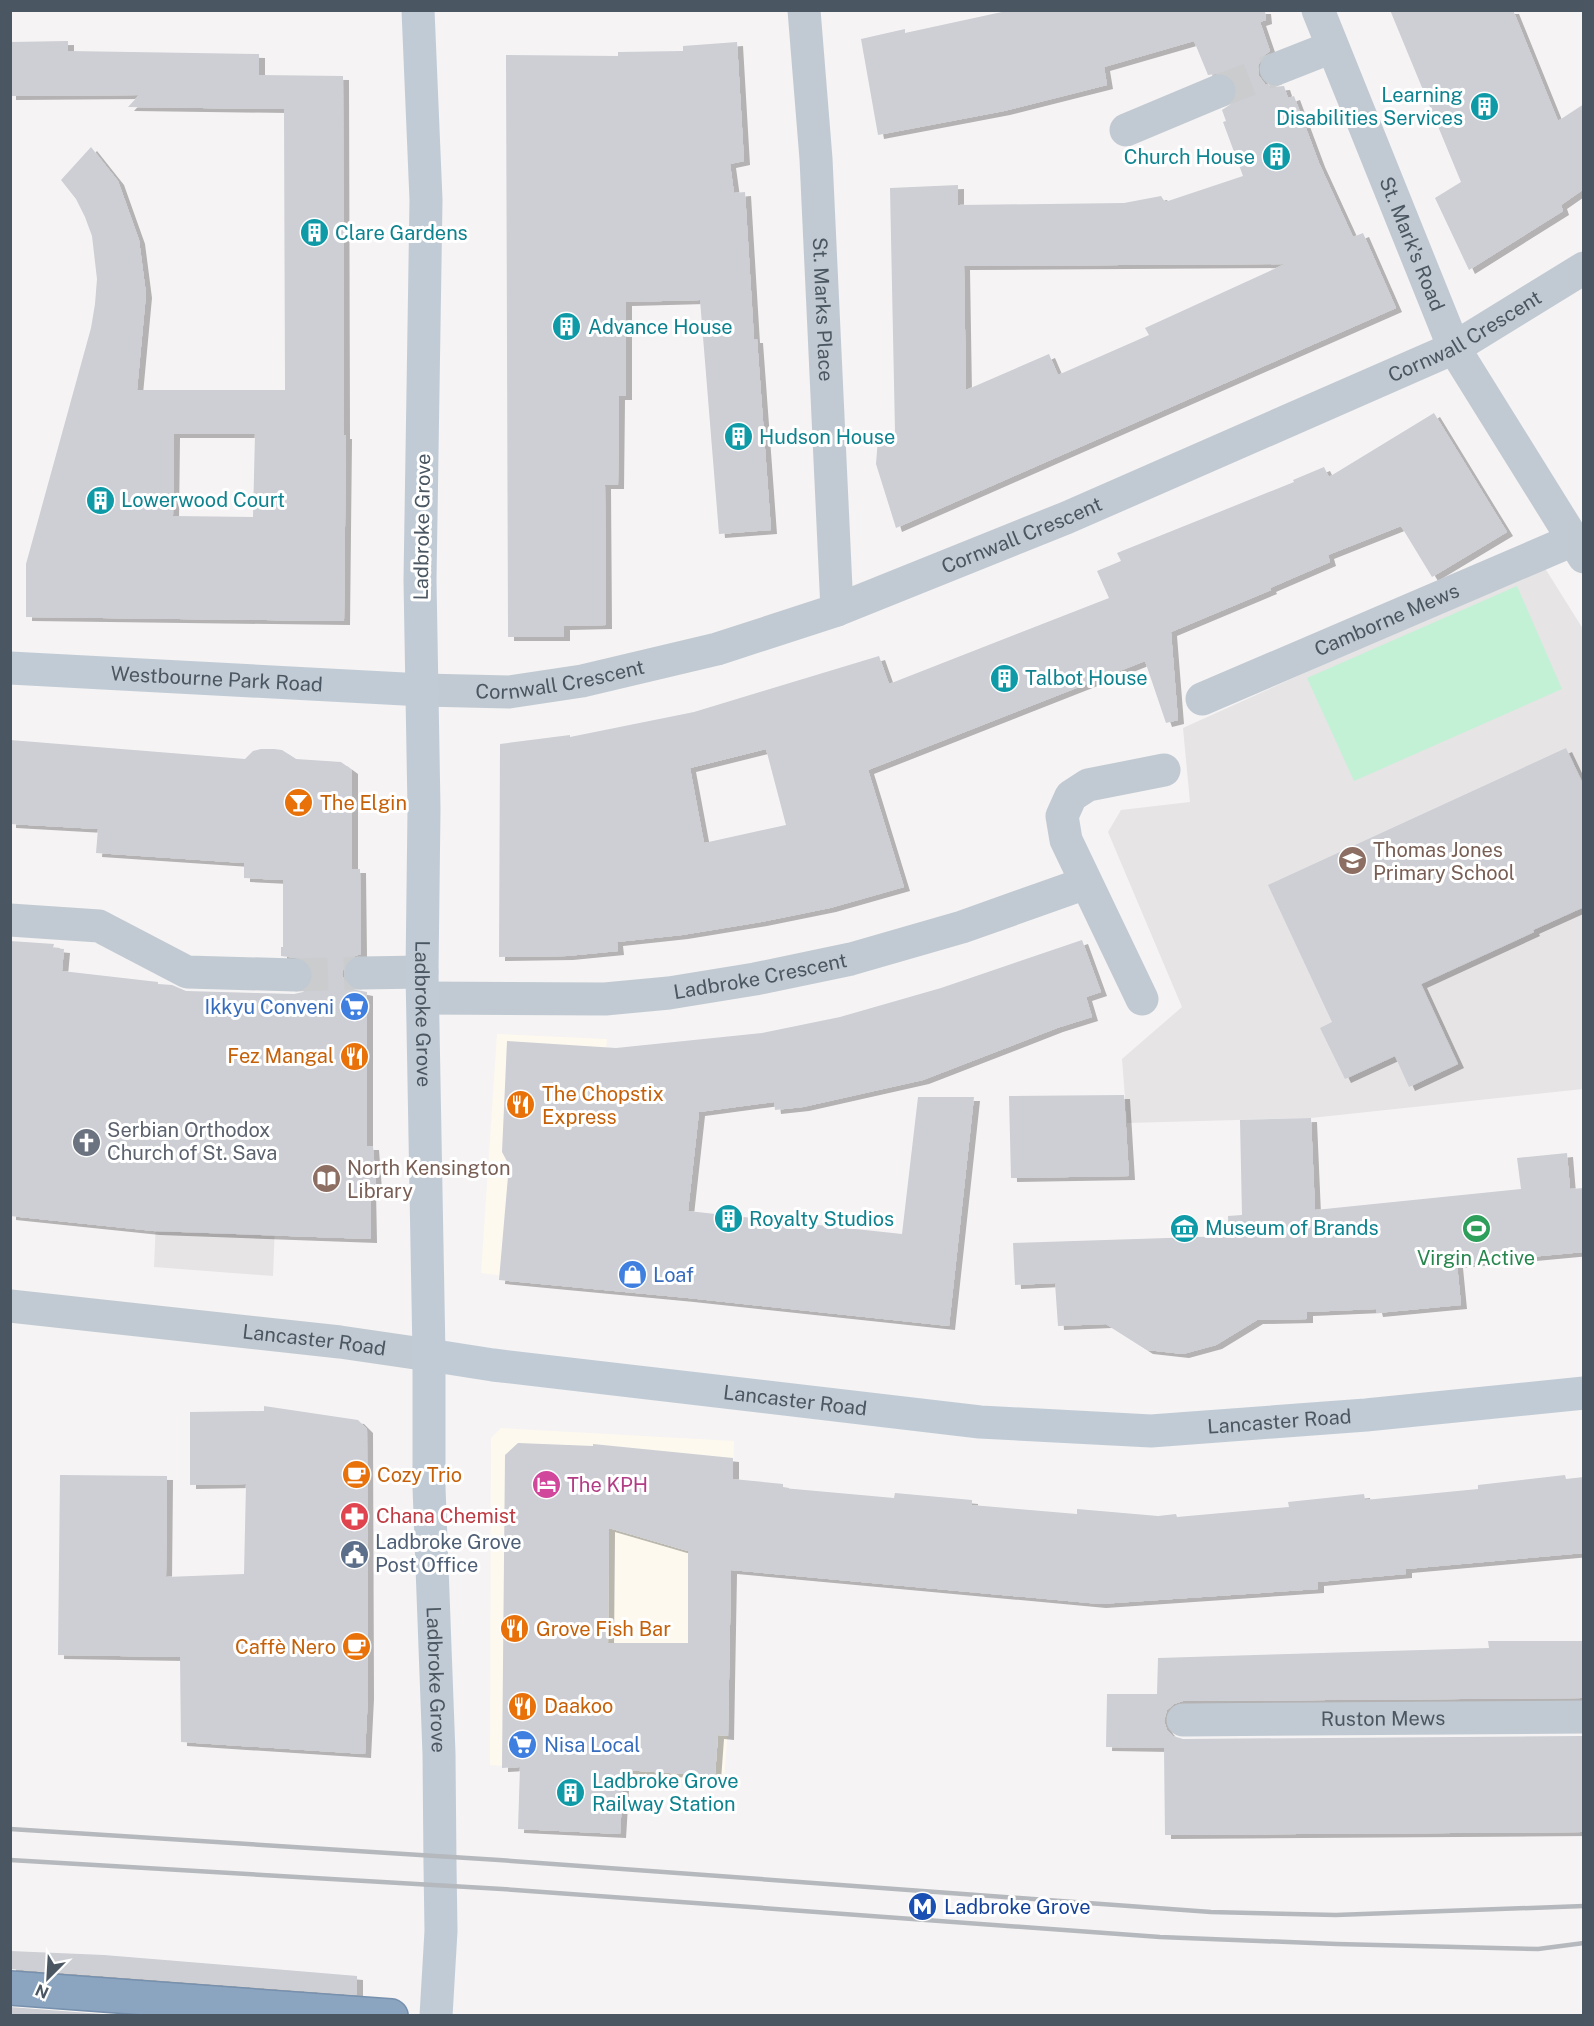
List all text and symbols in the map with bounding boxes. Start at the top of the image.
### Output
place label: Learning Disabilities Services [1276,83,1463,130]
building icon: Learning Disabilities Services [1468,90,1500,122]
building icon: Church House [1260,141,1292,173]
place label: Church House [1124,145,1255,169]
street label: St. Mark's Road [1374,173,1450,314]
building icon: Clare Gardens [298,217,330,249]
place label: Clare Gardens [335,221,468,245]
street label: St. Marks Place [808,237,838,382]
street label: Cornwall Crescent [1384,285,1546,387]
building icon: Advance House [551,311,583,343]
place label: Advance House [588,315,733,339]
building icon: Hudson House [722,421,754,453]
place label: Hudson House [759,425,895,449]
street label: Ladbroke Grove [409,453,435,601]
building icon: Lowerwood Court [84,484,116,516]
place label: Lowerwood Court [121,488,285,512]
street label: Cornwall Crescent [938,492,1106,579]
street label: Camborne Mews [1311,578,1463,661]
street label: Cornwall Crescent [475,655,647,704]
street label: Westbourne Park Road [110,661,323,697]
building icon: Talbot House [988,662,1020,694]
place label: Talbot House [1025,666,1148,690]
bar icon: The Elgin [283,787,315,819]
place label: The Elgin [320,791,407,815]
place label: Thomas Jones Primary School [1373,838,1515,885]
school or university icon: Thomas Jones Primary School [1336,845,1368,877]
street label: Ladbroke Grove [410,940,436,1087]
street label: Ladbroke Crescent [672,948,849,1004]
supermarket icon: Ikkyu Conveni [339,991,371,1023]
place label: Ikkyu Conveni [204,995,334,1019]
restaurant icon: Fez Mangal [339,1040,371,1072]
place label: Fez Mangal [227,1044,334,1068]
place label: The Chopstix Express [542,1082,664,1129]
restaurant icon: The Chopstix Express [505,1089,537,1121]
place label: Serbian Orthodox Church of St. Sava [107,1118,277,1165]
church icon: Serbian Orthodox Church of St. Sava [70,1126,102,1158]
place label: North Kensington Library [347,1156,510,1203]
library icon: North Kensington Library [310,1163,342,1195]
building icon: Royalty Studios [712,1203,744,1235]
place label: Royalty Studios [749,1207,894,1231]
museum icon: Museum of Brands [1168,1212,1200,1244]
sports icon: Virgin Active [1460,1212,1492,1244]
place label: Museum of Brands [1205,1216,1379,1240]
place label: Virgin Active [1417,1246,1535,1270]
shop icon: Loaf [616,1259,648,1291]
place label: Loaf [653,1263,694,1287]
street label: Lancaster Road [241,1319,388,1361]
street label: Lancaster Road [722,1380,868,1421]
street label: Lancaster Road [1206,1404,1352,1439]
cafe icon: Cozy Trio [340,1459,372,1491]
place label: Cozy Trio [377,1463,462,1487]
hotel icon: The KPH [530,1469,562,1501]
place label: The KPH [567,1473,648,1497]
pharmacy icon: Chana Chemist [339,1500,371,1532]
place label: Chana Chemist [376,1504,516,1528]
place label: Ladbroke Grove Post Office [375,1530,522,1577]
public building icon: Ladbroke Grove Post Office [338,1538,370,1570]
street label: Ladbroke Grove [421,1606,451,1753]
restaurant icon: Grove Fish Bar [499,1613,531,1645]
place label: Grove Fish Bar [536,1617,671,1641]
cafe icon: Caffè Nero [341,1631,373,1663]
place label: Caffè Nero [235,1635,336,1659]
restaurant icon: Daakoo [507,1690,539,1722]
place label: Daakoo [544,1694,613,1718]
street label: Ruston Mews [1321,1706,1445,1731]
supermarket icon: Nisa Local [507,1729,539,1761]
place label: Nisa Local [544,1733,640,1757]
place label: Ladbroke Grove Railway Station [592,1769,739,1816]
building icon: Ladbroke Grove Railway Station [555,1777,587,1809]
metro station icon: Ladbroke Grove [907,1891,939,1923]
place label: Ladbroke Grove [944,1895,1091,1919]
north arrow [18,1948,78,2008]
text: N [33,1980,52,2002]

